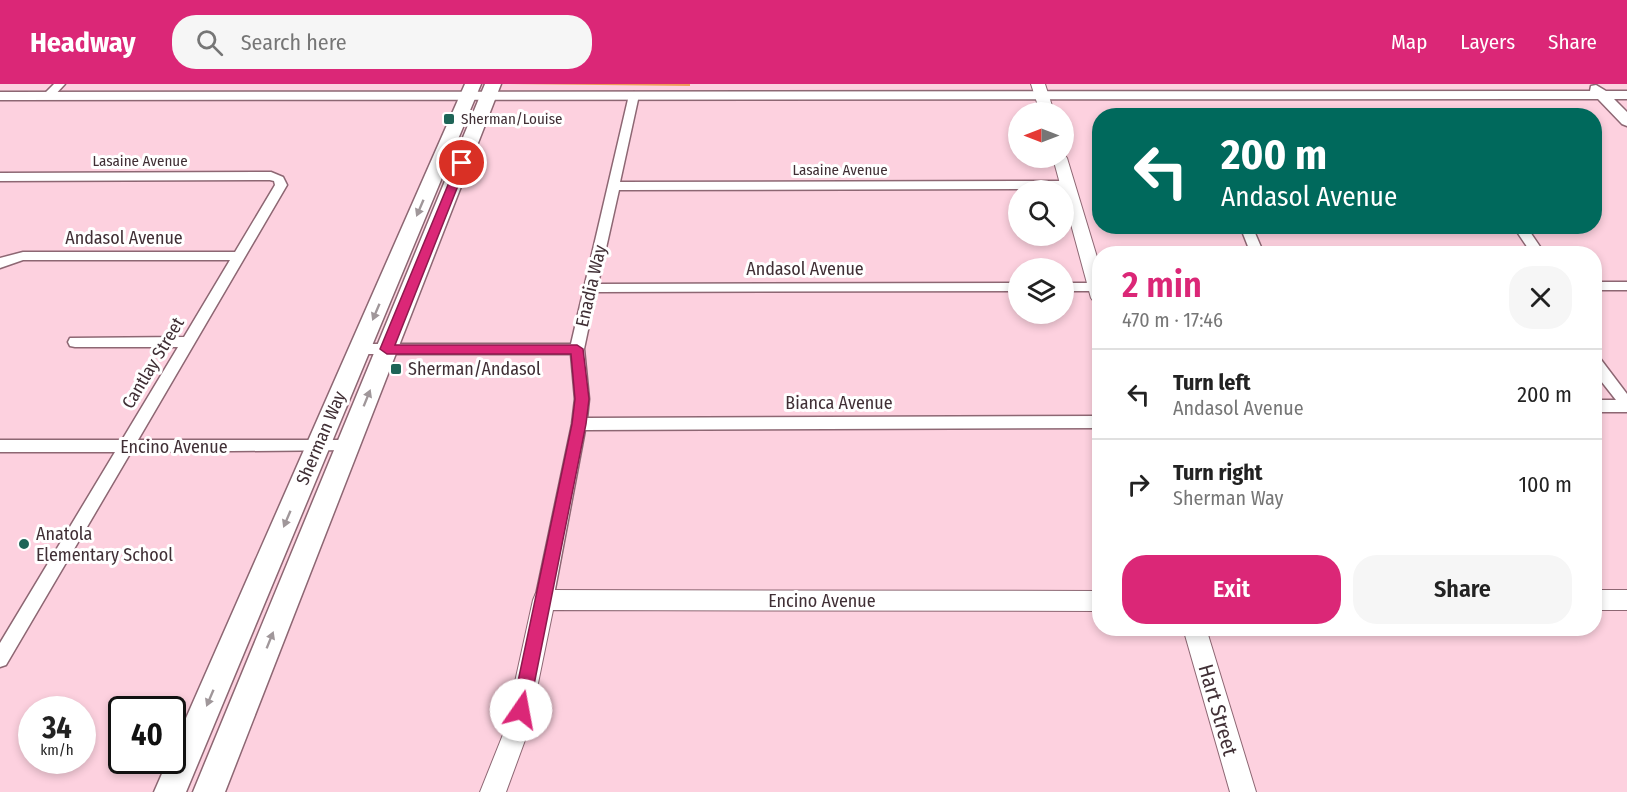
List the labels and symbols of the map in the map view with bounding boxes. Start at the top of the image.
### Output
north arrow [1008,102,1074,168]
place label: Sherman/Louise [461,110,562,128]
marker: Sherman/Louise [442,112,456,126]
pin [436,137,487,188]
street label: Lasaine Avenue [92,152,188,170]
street label: Lasaine Avenue [792,161,888,179]
one-way arrow [415,199,425,217]
street label: Andasol Avenue [65,227,183,249]
street label: Enadia Way [571,243,611,329]
street label: Andasol Avenue [746,258,864,280]
one-way arrow [371,304,380,321]
street label: Cantlay Street [117,313,189,413]
place label: Sherman/Andasol [408,358,541,380]
marker: Sherman/Andasol [389,362,403,376]
street label: Sherman Way [291,388,351,488]
one-way arrow [362,388,372,406]
street label: Bianca Avenue [785,392,893,414]
street label: Encino Avenue [120,436,228,458]
one-way arrow [281,510,291,528]
place label: Anatola Elementary School [36,523,173,566]
marker: Anatola Elementary School [17,537,31,551]
street label: Encino Avenue [768,590,876,612]
one-way arrow [265,631,275,649]
street label: Hart Street [1193,661,1243,759]
position arrow [489,678,553,742]
one-way arrow [205,690,215,708]
speed limit sign: 40 [108,696,186,774]

